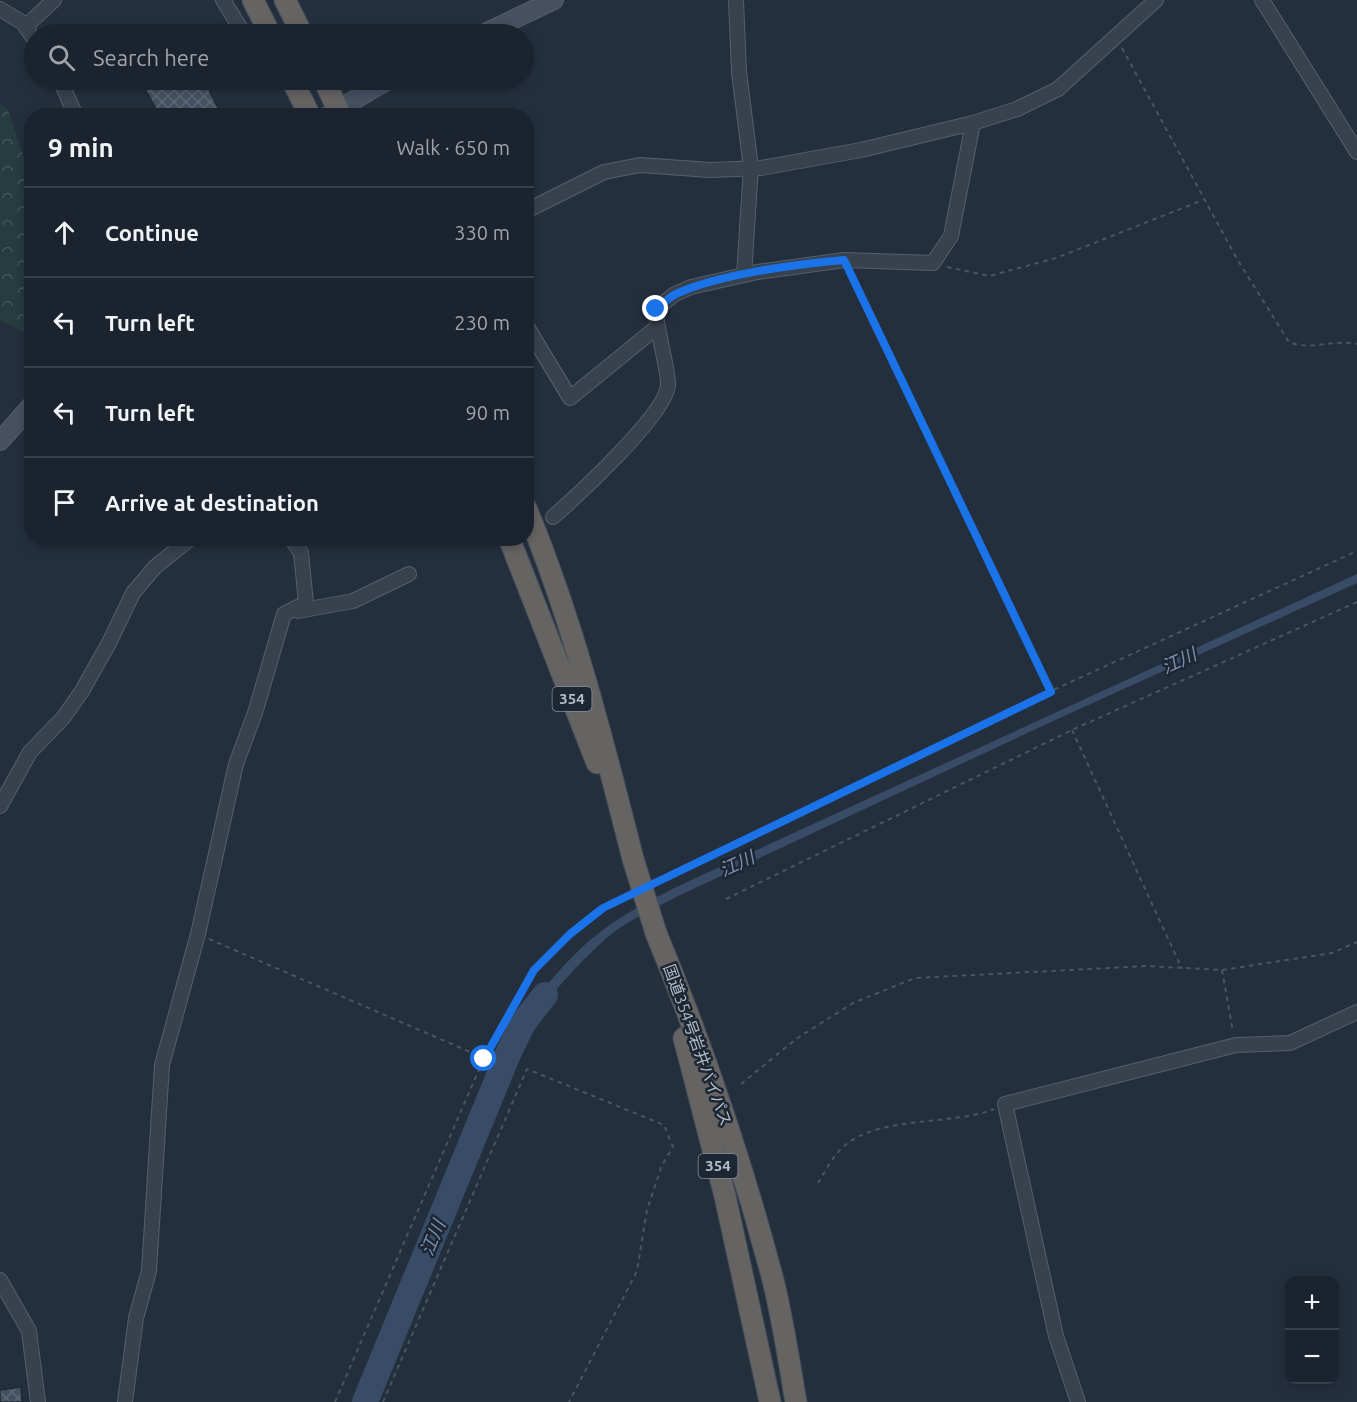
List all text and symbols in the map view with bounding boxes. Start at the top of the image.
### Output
search box [24,24,534,90]
icon: search [45,41,78,74]
text: Search here [93,45,209,70]
text: 9 min [48,133,114,162]
text: Walk · 650 m [397,136,510,159]
icon: ahead [48,216,81,249]
text: Continue [105,220,199,245]
text: 330 m [454,221,510,244]
route end [642,295,668,321]
icon: left [48,306,81,339]
text: Turn left [105,310,195,335]
text: 230 m [454,311,510,334]
icon: left [48,396,81,429]
text: Turn left [105,400,195,425]
text: 90 m [466,401,510,424]
icon: arrive [48,486,81,519]
text: Arrive at destination [105,490,319,515]
water label: 江川 [1158,643,1201,677]
road number: 354 [552,687,592,711]
water label: 江川 [716,846,759,880]
street label: 国道354号岩井バイパス [660,962,736,1128]
route start [470,1045,496,1071]
road number: 354 [698,1154,738,1178]
water label: 江川 [416,1215,449,1258]
map controls [1285,1276,1339,1384]
button: + [1285,1276,1339,1330]
button: − [1285,1330,1339,1384]

